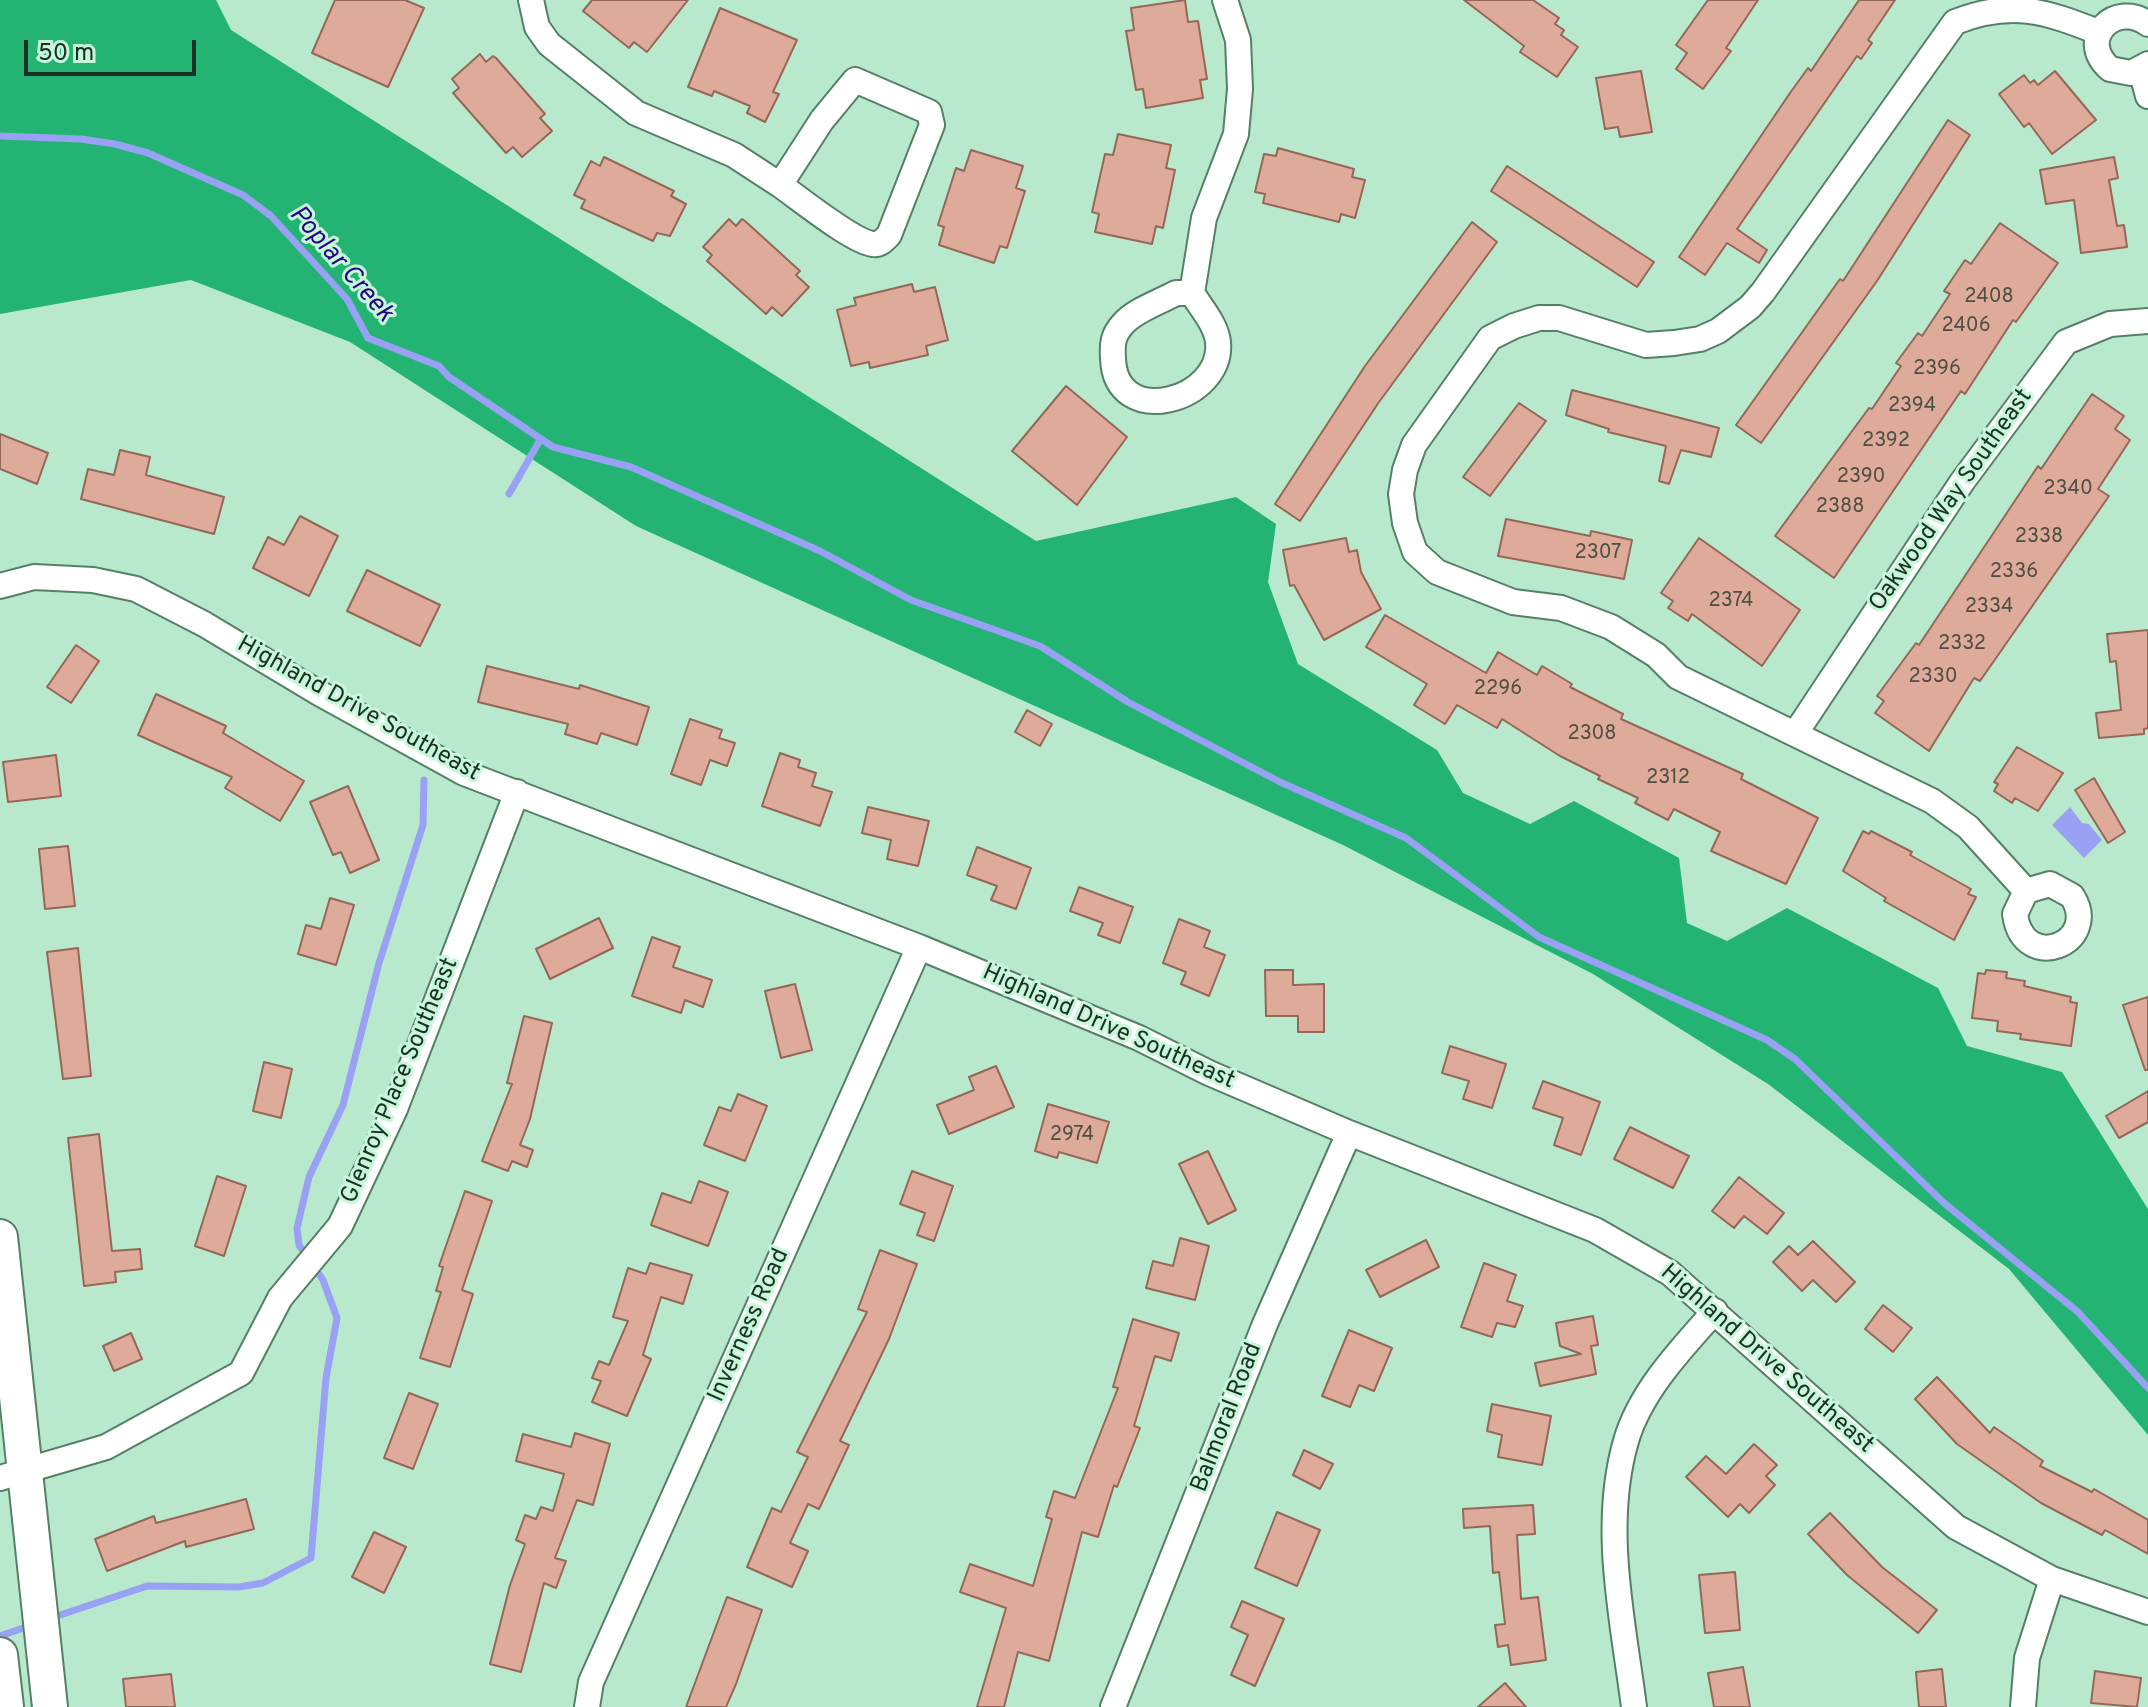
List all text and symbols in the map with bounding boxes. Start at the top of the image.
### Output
scale bar [28,24,200,74]
text: 50 m [38,39,94,69]
water label: Poplar Creek [281,200,399,330]
house number: 2408 [1964,286,2014,310]
house number: 2406 [1941,315,1991,339]
house number: 2396 [1913,358,1961,382]
street label: Oakwood Way Southeast [1864,384,2040,618]
house number: 2394 [1888,395,1936,419]
house number: 2392 [1862,430,1910,454]
house number: 2390 [1837,466,1885,490]
house number: 2340 [2043,478,2093,502]
house number: 2388 [1816,496,1864,520]
house number: 2338 [2015,526,2063,550]
house number: 2307 [1575,542,1621,566]
house number: 2336 [1990,561,2038,585]
house number: 2374 [1709,590,1753,614]
house number: 2334 [1965,596,2013,620]
street label: Highland Drive Southeast [231,631,485,789]
house number: 2332 [1938,633,1986,657]
house number: 2330 [1909,666,1957,690]
house number: 2296 [1474,678,1522,702]
house number: 2308 [1567,723,1617,747]
house number: 2312 [1646,767,1690,791]
street label: Glenroy Place Southeast [336,954,466,1208]
street label: Highland Drive Southeast [977,959,1239,1097]
house number: 2974 [1050,1124,1094,1148]
street label: Inverness Road [703,1245,797,1407]
street label: Highland Drive Southeast [1653,1259,1879,1461]
street label: Balmoral Road [1186,1339,1270,1497]

